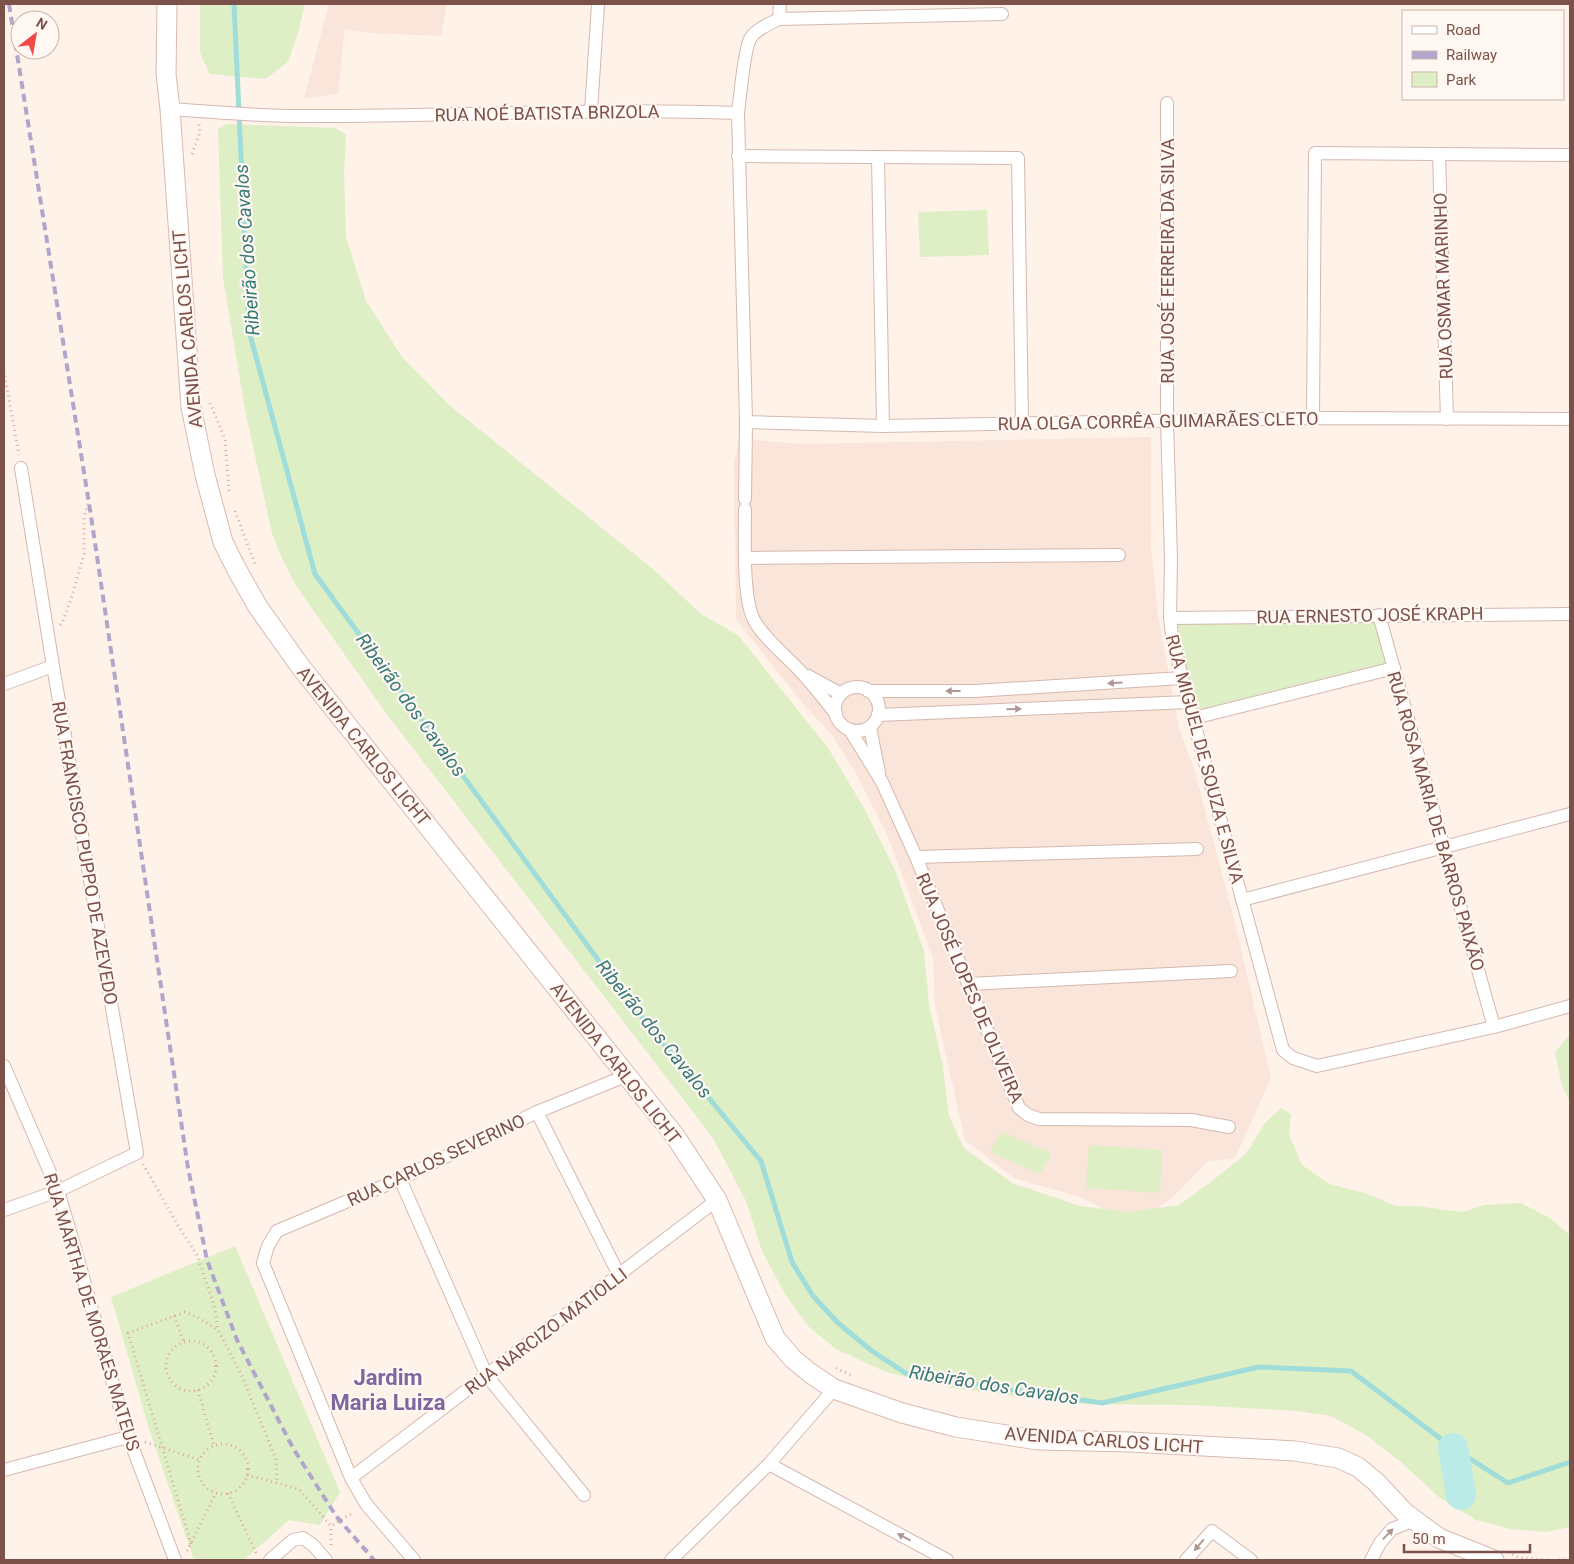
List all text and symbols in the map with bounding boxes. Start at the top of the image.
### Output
north arrow [10,10,60,60]
legend [1402,10,1564,100]
text: N [33,14,50,33]
text: Road [1446,21,1480,39]
text: Railway [1446,46,1497,64]
text: Park [1446,71,1477,89]
street label: RUA NOÉ BATISTA BRIZOLA [434,101,660,125]
street label: RUA JOSÉ FERREIRA DA SILVA [1157,138,1178,384]
water label: Ribeirão dos Cavalos [230,164,264,336]
street label: RUA OSMAR MARINHO [1429,192,1457,380]
street label: AVENIDA CARLOS LICHT [168,229,206,429]
street label: RUA OLGA CORRÊA GUIMARÃES CLETO [997,408,1319,434]
street label: RUA ERNESTO JOSÉ KRAPH [1256,603,1484,627]
water label: Ribeirão dos Cavalos [351,629,471,781]
street label: RUA MIGUEL DE SOUZA E SILVA [1162,632,1248,886]
street label: AVENIDA CARLOS LICHT [293,662,435,830]
street label: RUA ROSA MARIA DE BARROS PAIXÃO [1383,669,1489,973]
one-way arrow [1107,680,1123,688]
one-way arrow [944,687,960,695]
street label: RUA FRANCISCO PUPPO DE AZEVEDO [48,700,122,1006]
one-way arrow [1006,705,1022,713]
street label: RUA JOSÉ LOPES DE OLIVEIRA [912,870,1028,1106]
water label: Ribeirão dos Cavalos [591,955,717,1103]
street label: AVENIDA CARLOS LICHT [546,978,686,1148]
street label: RUA CARLOS SEVERINO [344,1110,528,1210]
street label: RUA MARTHA DE MORAES MATEUS [40,1171,144,1454]
street label: RUA NARCIZO MATIOLLI [461,1263,631,1399]
water label: Ribeirão dos Cavalos [907,1360,1081,1410]
district label: Jardim Maria Luiza [331,1365,446,1415]
street label: AVENIDA CARLOS LICHT [1004,1423,1204,1457]
scale bar [1404,1522,1530,1554]
one-way arrow [1382,1528,1394,1540]
text: 50 m [1412,1530,1446,1548]
one-way arrow [897,1533,912,1541]
one-way arrow [1193,1539,1205,1551]

